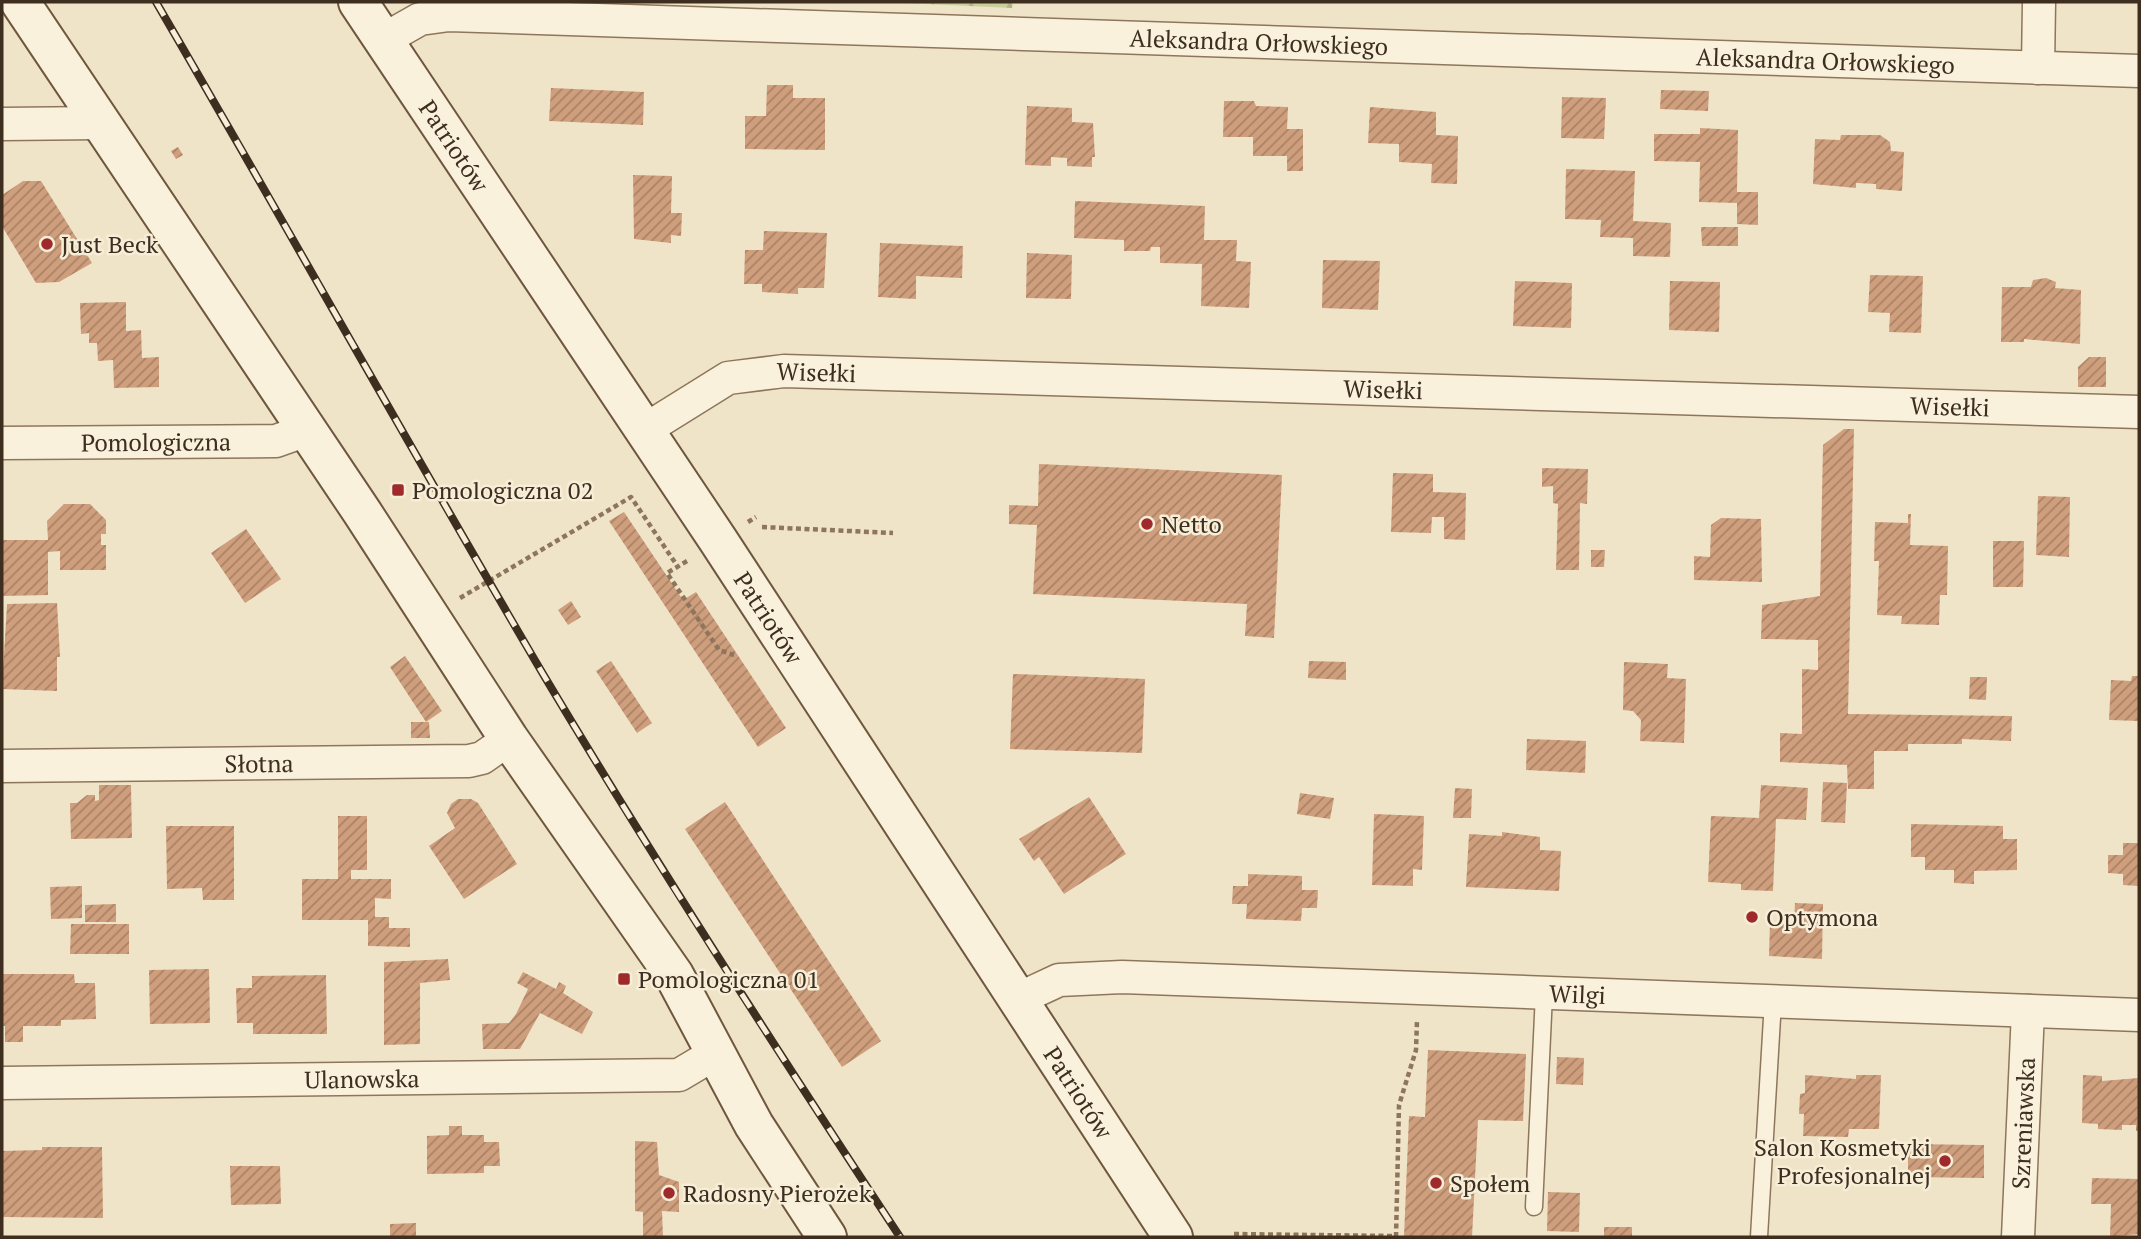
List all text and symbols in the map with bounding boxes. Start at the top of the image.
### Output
street label: Aleksandra Orłowskiego [1129,22,1389,62]
street label: Aleksandra Orłowskiego [1696,40,1955,81]
street label: Patriotów [412,94,497,198]
place label: Just Beck [61,228,159,260]
marker: Just Beck [39,236,55,252]
street label: Wisełki [776,355,857,389]
street label: Wisełki [1343,372,1423,406]
street label: Wisełki [1910,389,1990,423]
street label: Pomologiczna [81,425,231,458]
place label: Pomologiczna 02 [412,474,593,506]
marker: Pomologiczna 02 [390,482,406,498]
place label: Netto [1161,508,1222,540]
marker: Netto [1139,516,1155,532]
street label: Patriotów [727,565,811,670]
street label: Słotna [224,747,294,780]
place label: Optymona [1766,901,1878,933]
marker: Optymona [1744,909,1760,925]
place label: Pomologiczna 01 [638,963,819,995]
marker: Pomologiczna 01 [616,971,632,987]
street label: Wilgi [1548,977,1606,1011]
street label: Patriotów [1037,1040,1121,1145]
street label: Szreniawska [2004,1057,2042,1190]
street label: Ulanowska [304,1062,420,1095]
place label: Salon Kosmetyki Profesjonalnej [1754,1131,1931,1191]
marker: Salon Kosmetyki Profesjonalnej [1937,1153,1953,1169]
place label: Społem [1450,1167,1531,1199]
marker: Społem [1428,1175,1444,1191]
place label: Radosny Pierożek [683,1177,872,1209]
marker: Radosny Pierożek [661,1185,677,1201]

